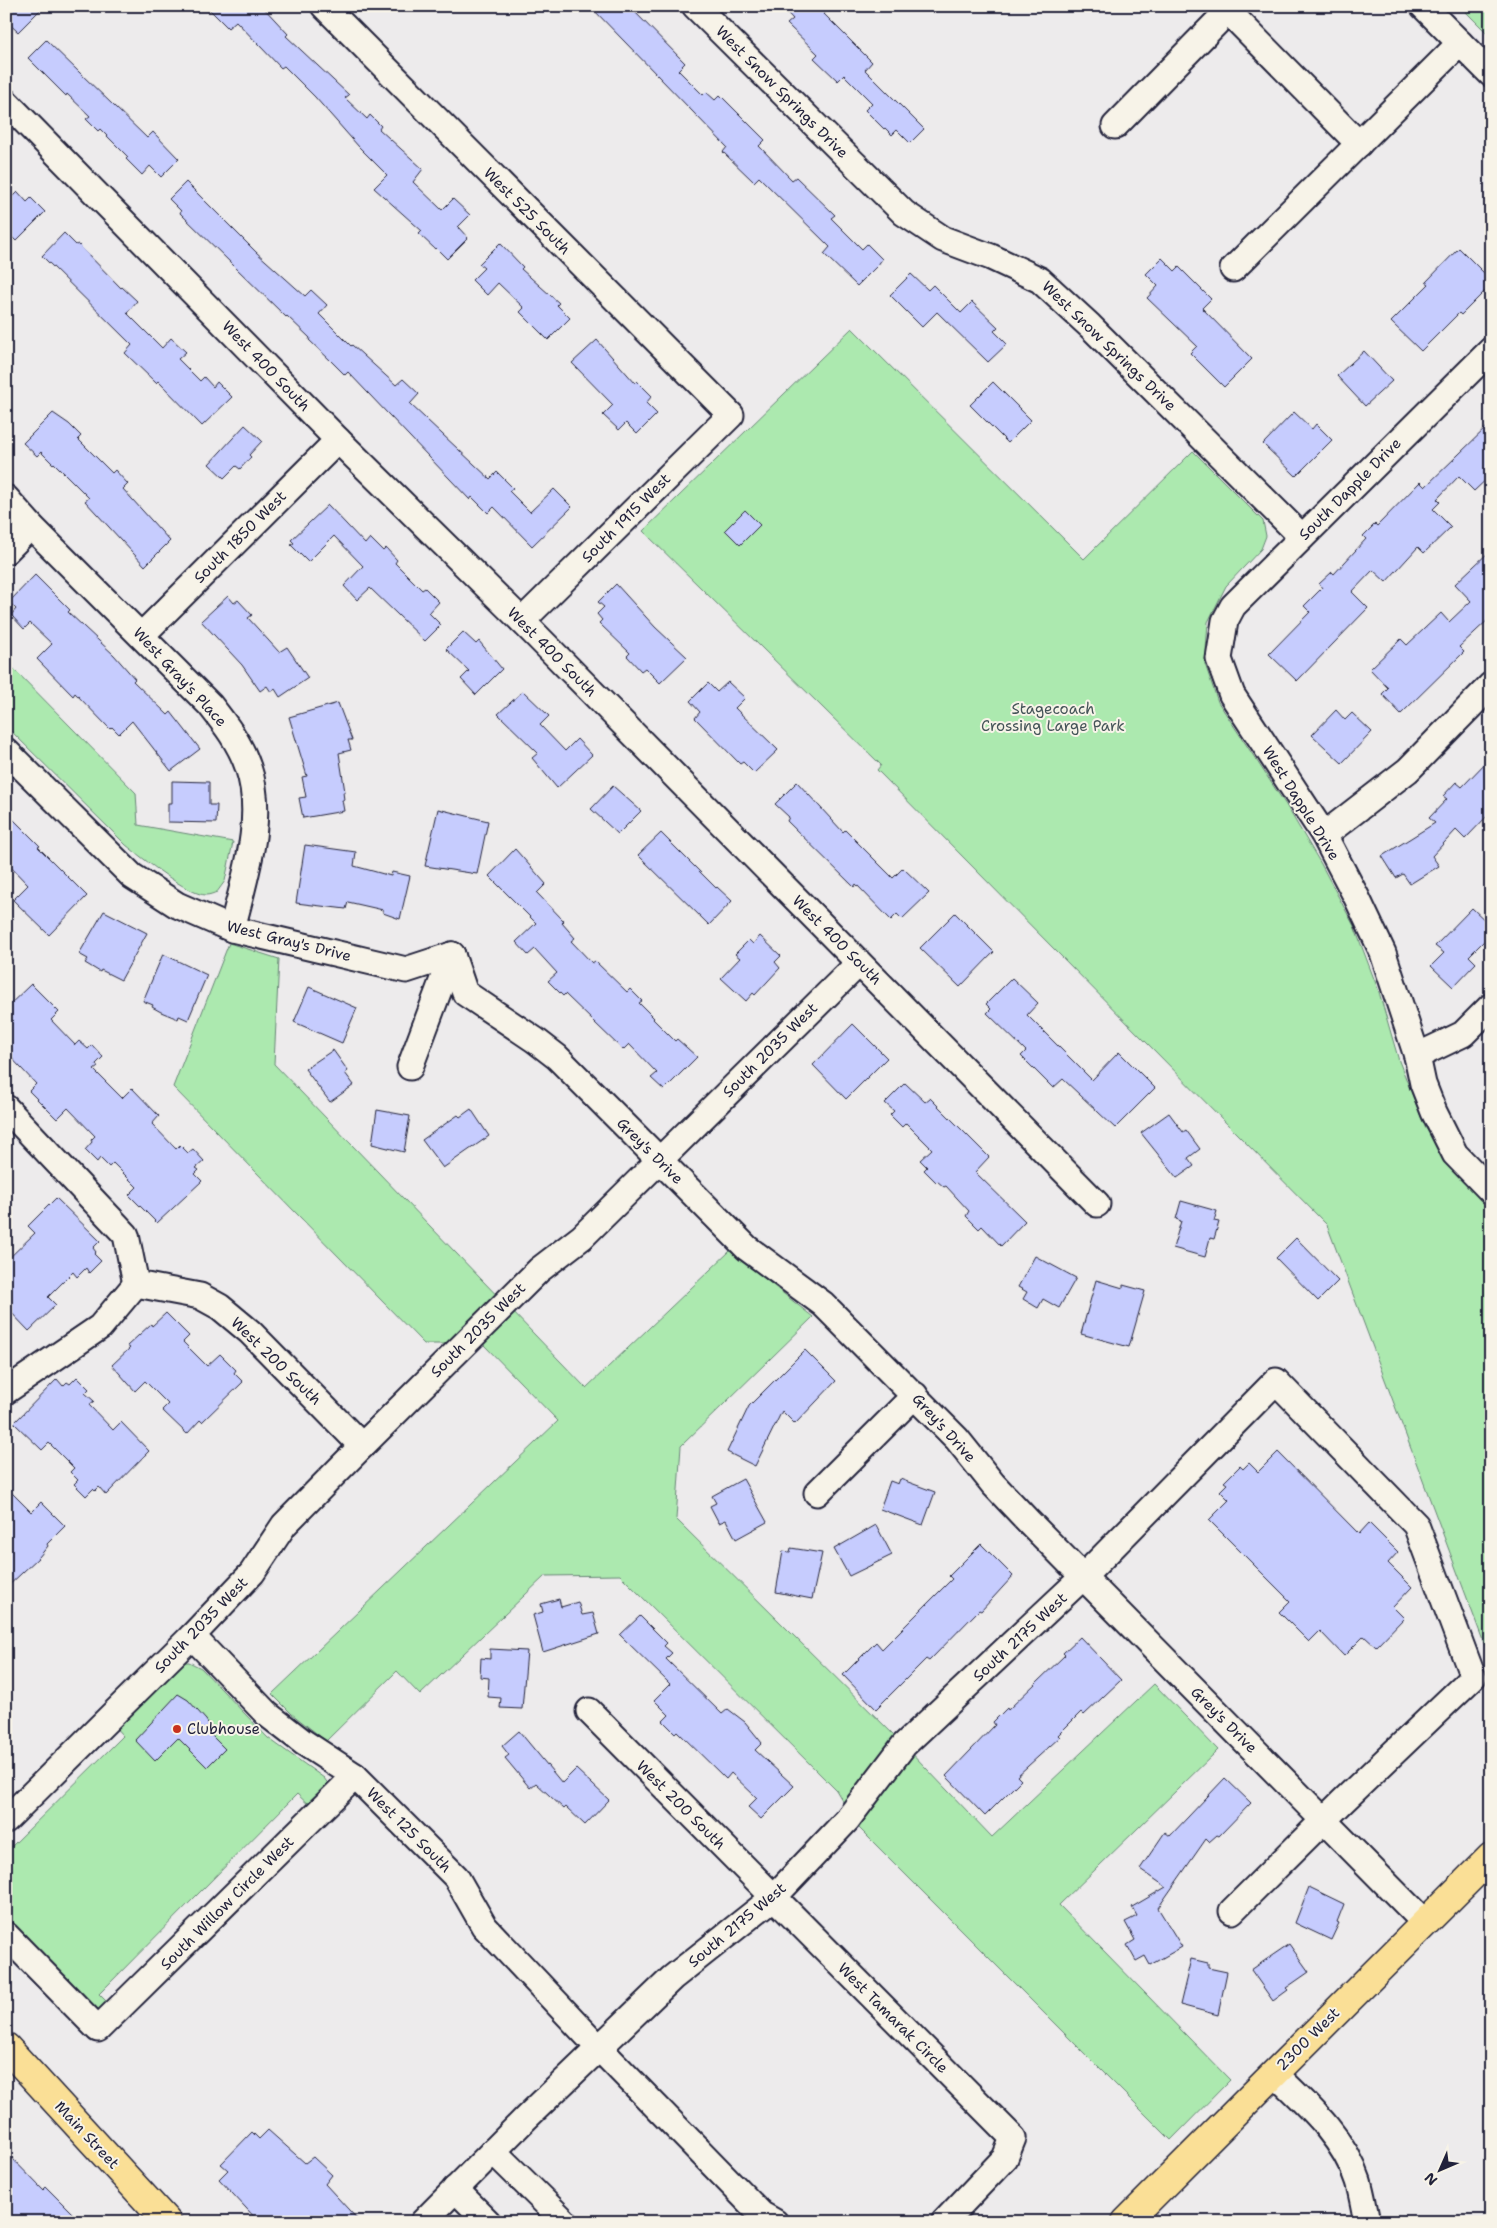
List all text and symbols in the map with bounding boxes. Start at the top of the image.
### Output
street label: West Snow Springs Drive [711,21,853,163]
street label: West 525 South [479,163,575,259]
street label: West Snow Springs Drive [1037,276,1181,416]
street label: West 400 South [218,316,314,416]
street label: South Dapple Drive [1294,433,1406,545]
street label: South 1915 West [577,469,675,567]
street label: South 1850 West [189,486,291,588]
street label: West 400 South [503,603,601,701]
street label: West Gray's Place [129,623,231,731]
park label: Stagecoach Crossing Large Park [981,699,1125,736]
street label: West Dapple Drive [1258,742,1344,864]
street label: West 400 South [788,891,886,989]
street label: West Gray's Drive [225,916,353,966]
street label: South 2035 West [718,998,822,1102]
street label: Grey's Drive [612,1113,688,1189]
street label: South 2035 West [426,1278,530,1382]
street label: West 200 South [226,1313,326,1409]
street label: Grey's Drive [908,1389,980,1467]
street label: South 2035 West [150,1573,252,1677]
street label: South 2175 West [969,1588,1071,1686]
street label: Grey's Drive [1186,1682,1262,1758]
place label: Clubhouse [187,1719,260,1739]
marker: Clubhouse [171,1723,183,1735]
street label: West 200 South [632,1756,730,1854]
street label: West 125 South [362,1783,456,1877]
street label: South Willow Circle West [156,1832,298,1974]
street label: South 2175 West [684,1878,790,1972]
street label: West Tamarak Circle [833,1958,953,2078]
street label: 2300 West [1272,2003,1344,2075]
street label: Main Street [50,2097,124,2173]
north arrow [1414,2146,1464,2196]
text: N [1421,2169,1441,2189]

